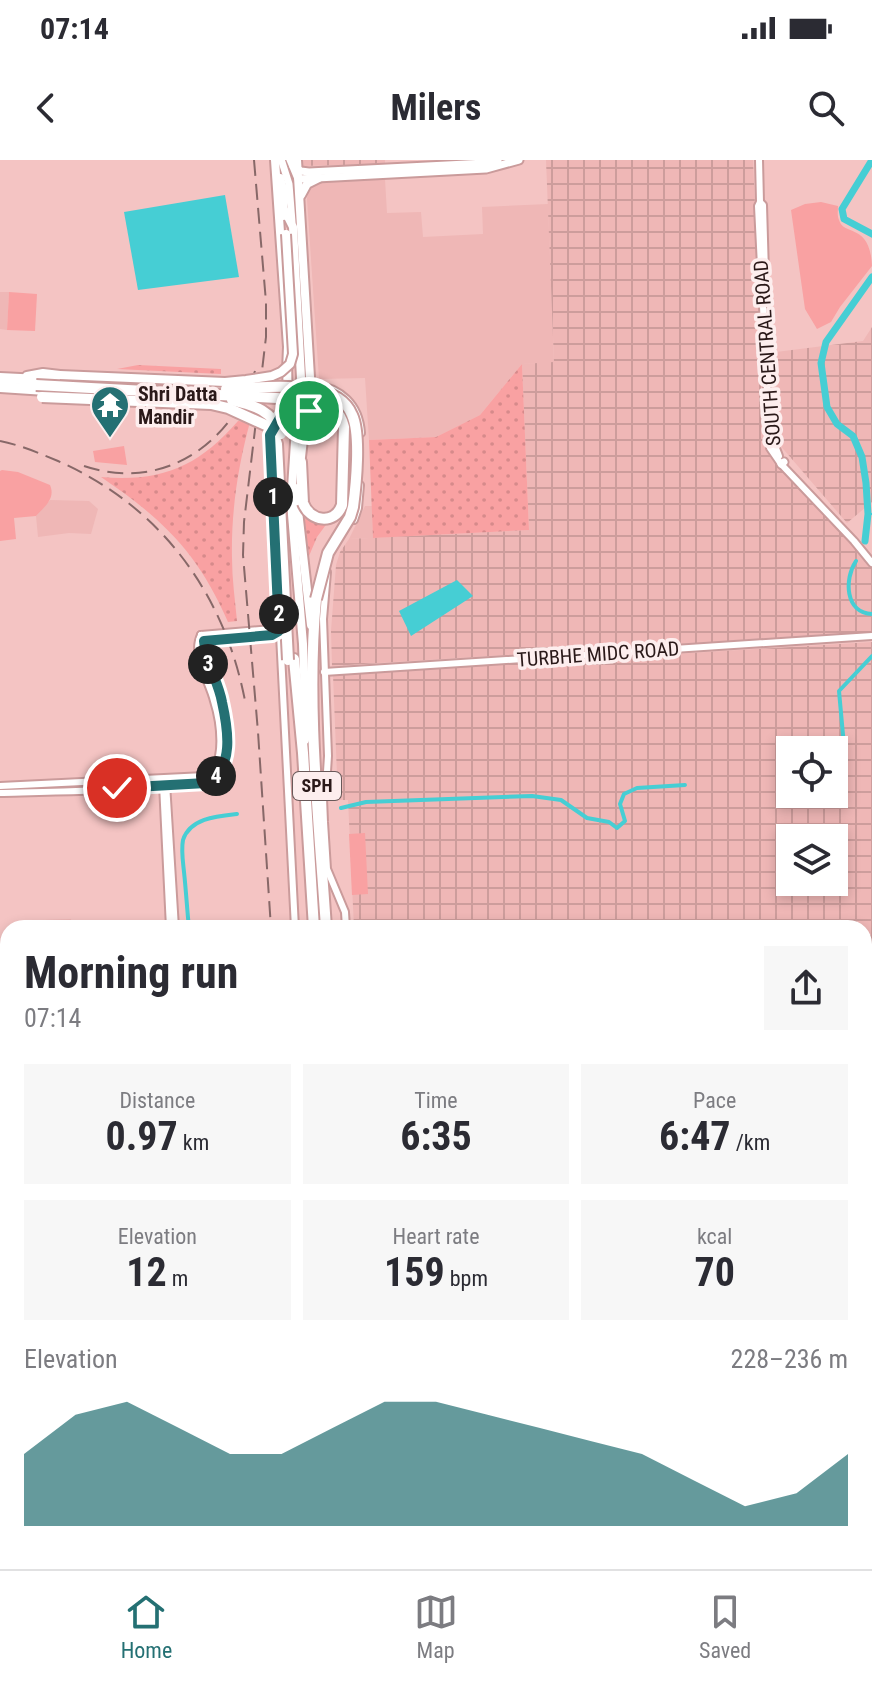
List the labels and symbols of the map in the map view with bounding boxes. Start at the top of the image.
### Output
street label: SOUTH CENTRAL ROAD [749,259,785,447]
pin [275,377,343,445]
place label: Shri Datta Mandir [138,382,217,429]
temple icon: Shri Datta Mandir [89,384,131,439]
pin: 1 [253,477,293,517]
pin: 2 [259,594,299,634]
street label: TURBHE MIDC ROAD [516,636,680,672]
pin: 3 [188,644,228,684]
pin [83,754,151,822]
pin: 4 [196,756,236,796]
road number: SPH [293,772,341,800]

